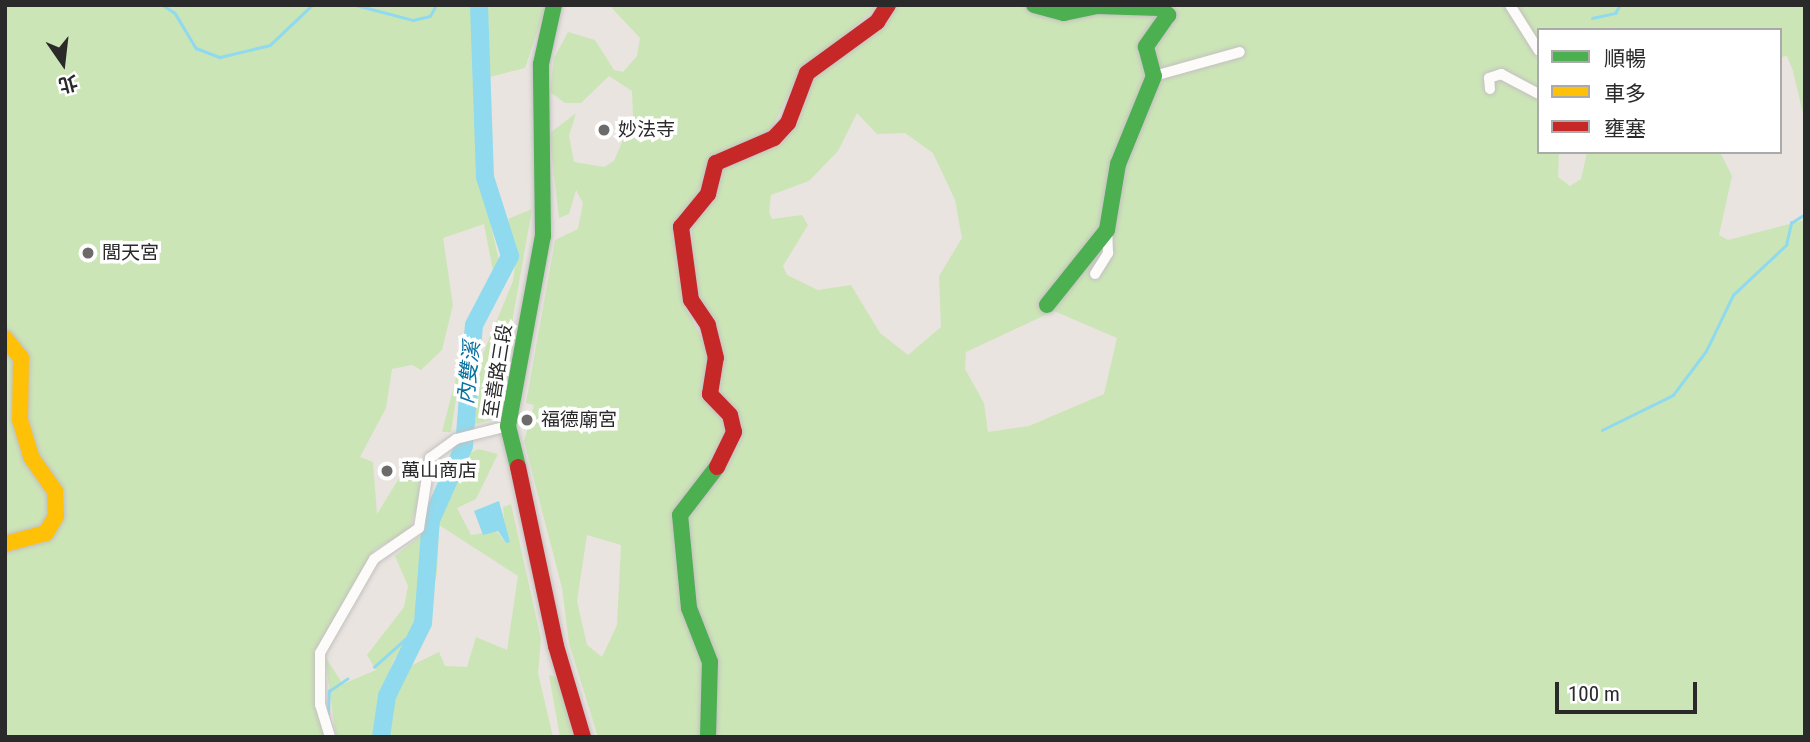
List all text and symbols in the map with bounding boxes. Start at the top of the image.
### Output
north arrow [28,28,98,98]
legend [1537,28,1782,154]
text: 順暢 [1604,47,1646,71]
text: 北 [56,70,80,97]
text: 車多 [1604,82,1646,106]
text: 壅塞 [1604,117,1646,141]
place label: 妙法寺 [618,119,675,141]
marker: 妙法寺 [596,122,612,138]
place label: 閭天宮 [102,242,159,264]
marker: 閭天宮 [80,245,96,261]
street label: 至善路三段 [479,322,517,420]
water label: 內雙溪 [453,340,485,406]
place label: 福德廟宮 [541,409,617,431]
marker: 福德廟宮 [519,412,535,428]
place label: 萬山商店 [401,460,477,482]
marker: 萬山商店 [379,463,395,479]
scale bar [1558,668,1700,712]
text: 100 m [1568,682,1620,706]

